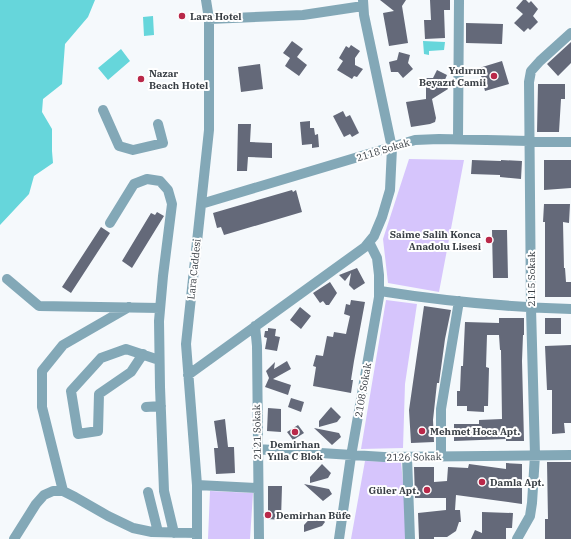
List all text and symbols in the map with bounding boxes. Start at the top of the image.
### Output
place label: Lara Hotel [190,10,242,23]
marker: Lara Hotel [177,11,187,21]
place label: Yıdırım Beyazıt Camii [419,64,487,89]
place label: Nazar Beach Hotel [149,67,208,92]
marker: Yıdırım Beyazıt Camii [489,71,499,81]
marker: Nazar Beach Hotel [136,74,146,84]
street label: 2118 Sokak [355,136,411,164]
place label: Saime Salih Konca Anadolu Lisesi [390,228,482,253]
marker: Saime Salih Konca Anadolu Lisesi [484,235,494,245]
street label: Lara Caddesi [184,238,204,300]
street label: 2115 Sokak [525,251,538,306]
street label: 2108 Sokak [352,362,374,418]
street label: 2121 Sokak [250,404,264,460]
place label: Mehmet Hoca Apt. [430,425,520,438]
marker: Mehmet Hoca Apt. [417,426,427,436]
marker: Demirhan Yılla C Blok [290,427,300,437]
place label: Demirhan Yılla C Blok [267,438,324,463]
street label: 2126 Sokak [386,450,442,464]
place label: Damla Apt. [490,476,544,489]
marker: Damla Apt. [477,477,487,487]
place label: Güler Apt. [369,484,419,497]
marker: Güler Apt. [422,485,432,495]
place label: Demirhan Büfe [276,509,351,522]
marker: Demirhan Büfe [263,510,273,520]

